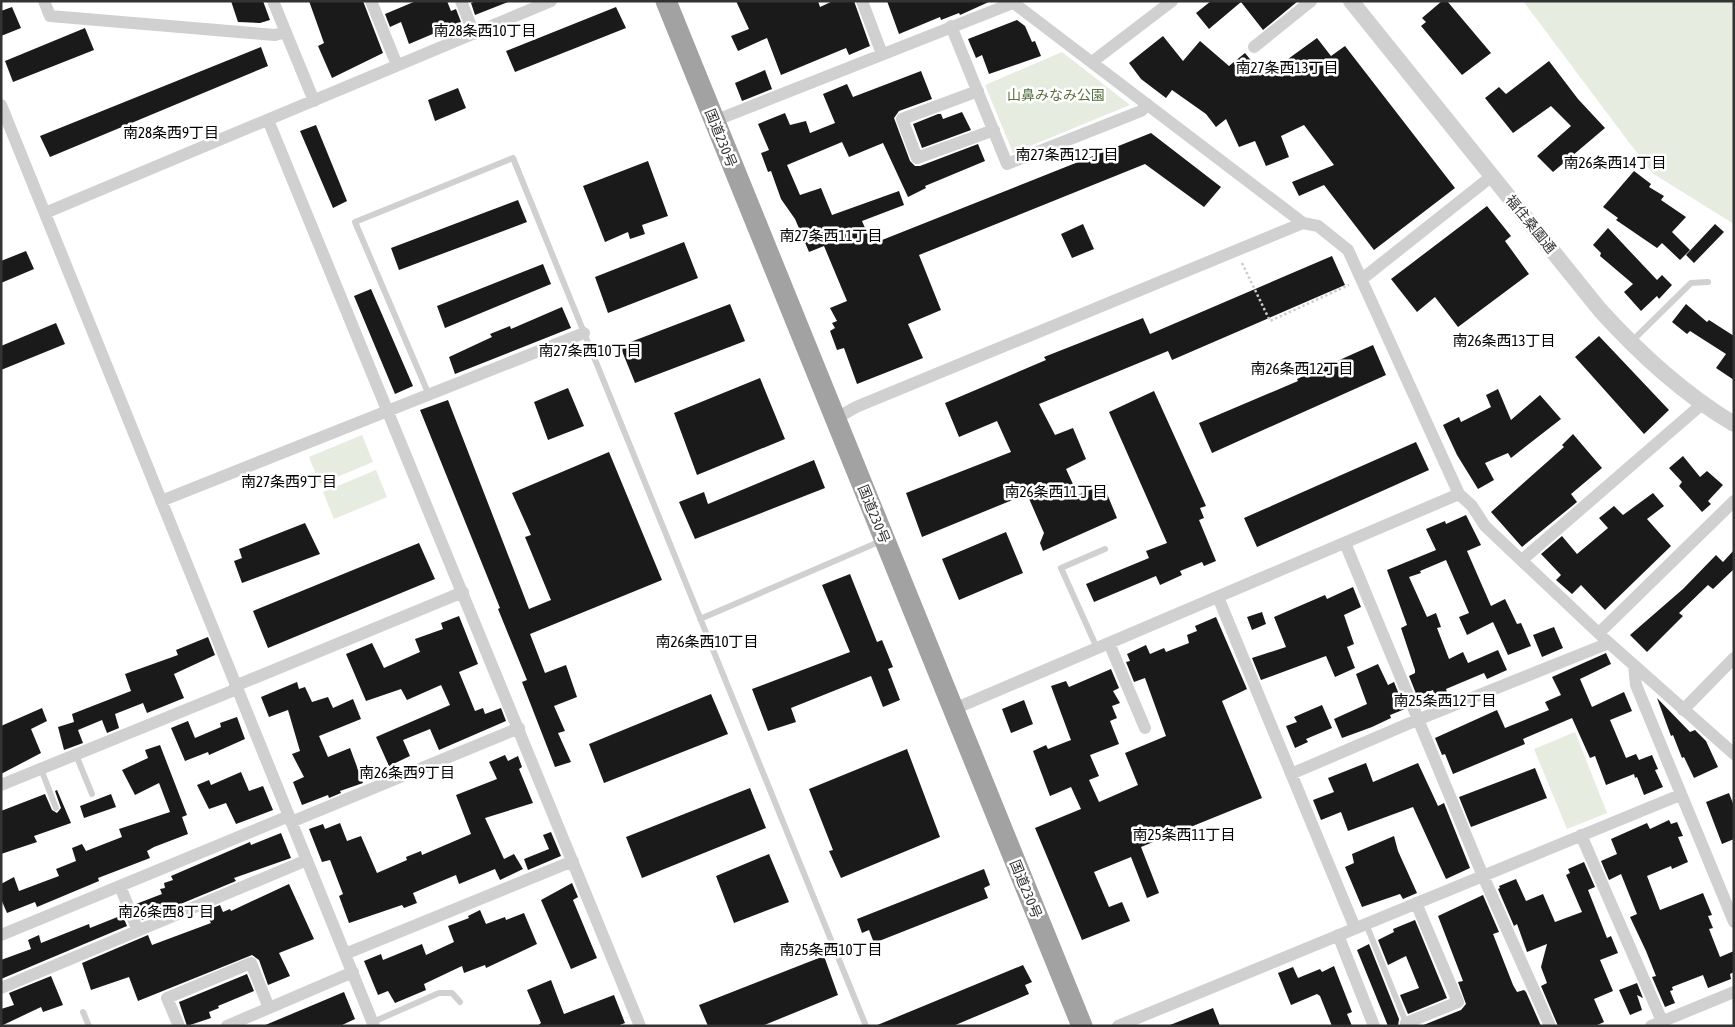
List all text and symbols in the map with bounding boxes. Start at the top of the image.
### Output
district label: 南28条西10丁目 [433,22,537,39]
district label: 南27条西13丁目 [1235,59,1339,76]
park label: 山鼻みなみ公園 [1007,87,1105,103]
street label: 国道230号 [702,106,740,170]
district label: 南28条西9丁目 [123,124,219,141]
district label: 南27条西12丁目 [1015,146,1119,163]
district label: 南26条西14丁目 [1563,154,1667,171]
street label: 福住桑園通 [1503,192,1559,256]
district label: 南27条西11丁目 [779,227,883,244]
district label: 南26条西13丁目 [1452,332,1556,349]
district label: 南27条西10丁目 [538,342,642,359]
district label: 南26条西12丁目 [1250,360,1354,377]
district label: 南27条西9丁目 [241,473,337,490]
street label: 国道230号 [855,482,893,546]
district label: 南26条西11丁目 [1004,483,1108,500]
district label: 南26条西10丁目 [655,633,759,650]
district label: 南25条西12丁目 [1393,692,1497,709]
district label: 南26条西9丁目 [359,764,455,781]
district label: 南25条西11丁目 [1132,826,1236,843]
street label: 国道230号 [1007,857,1045,921]
district label: 南26条西8丁目 [118,903,214,920]
district label: 南25条西10丁目 [779,941,883,958]

